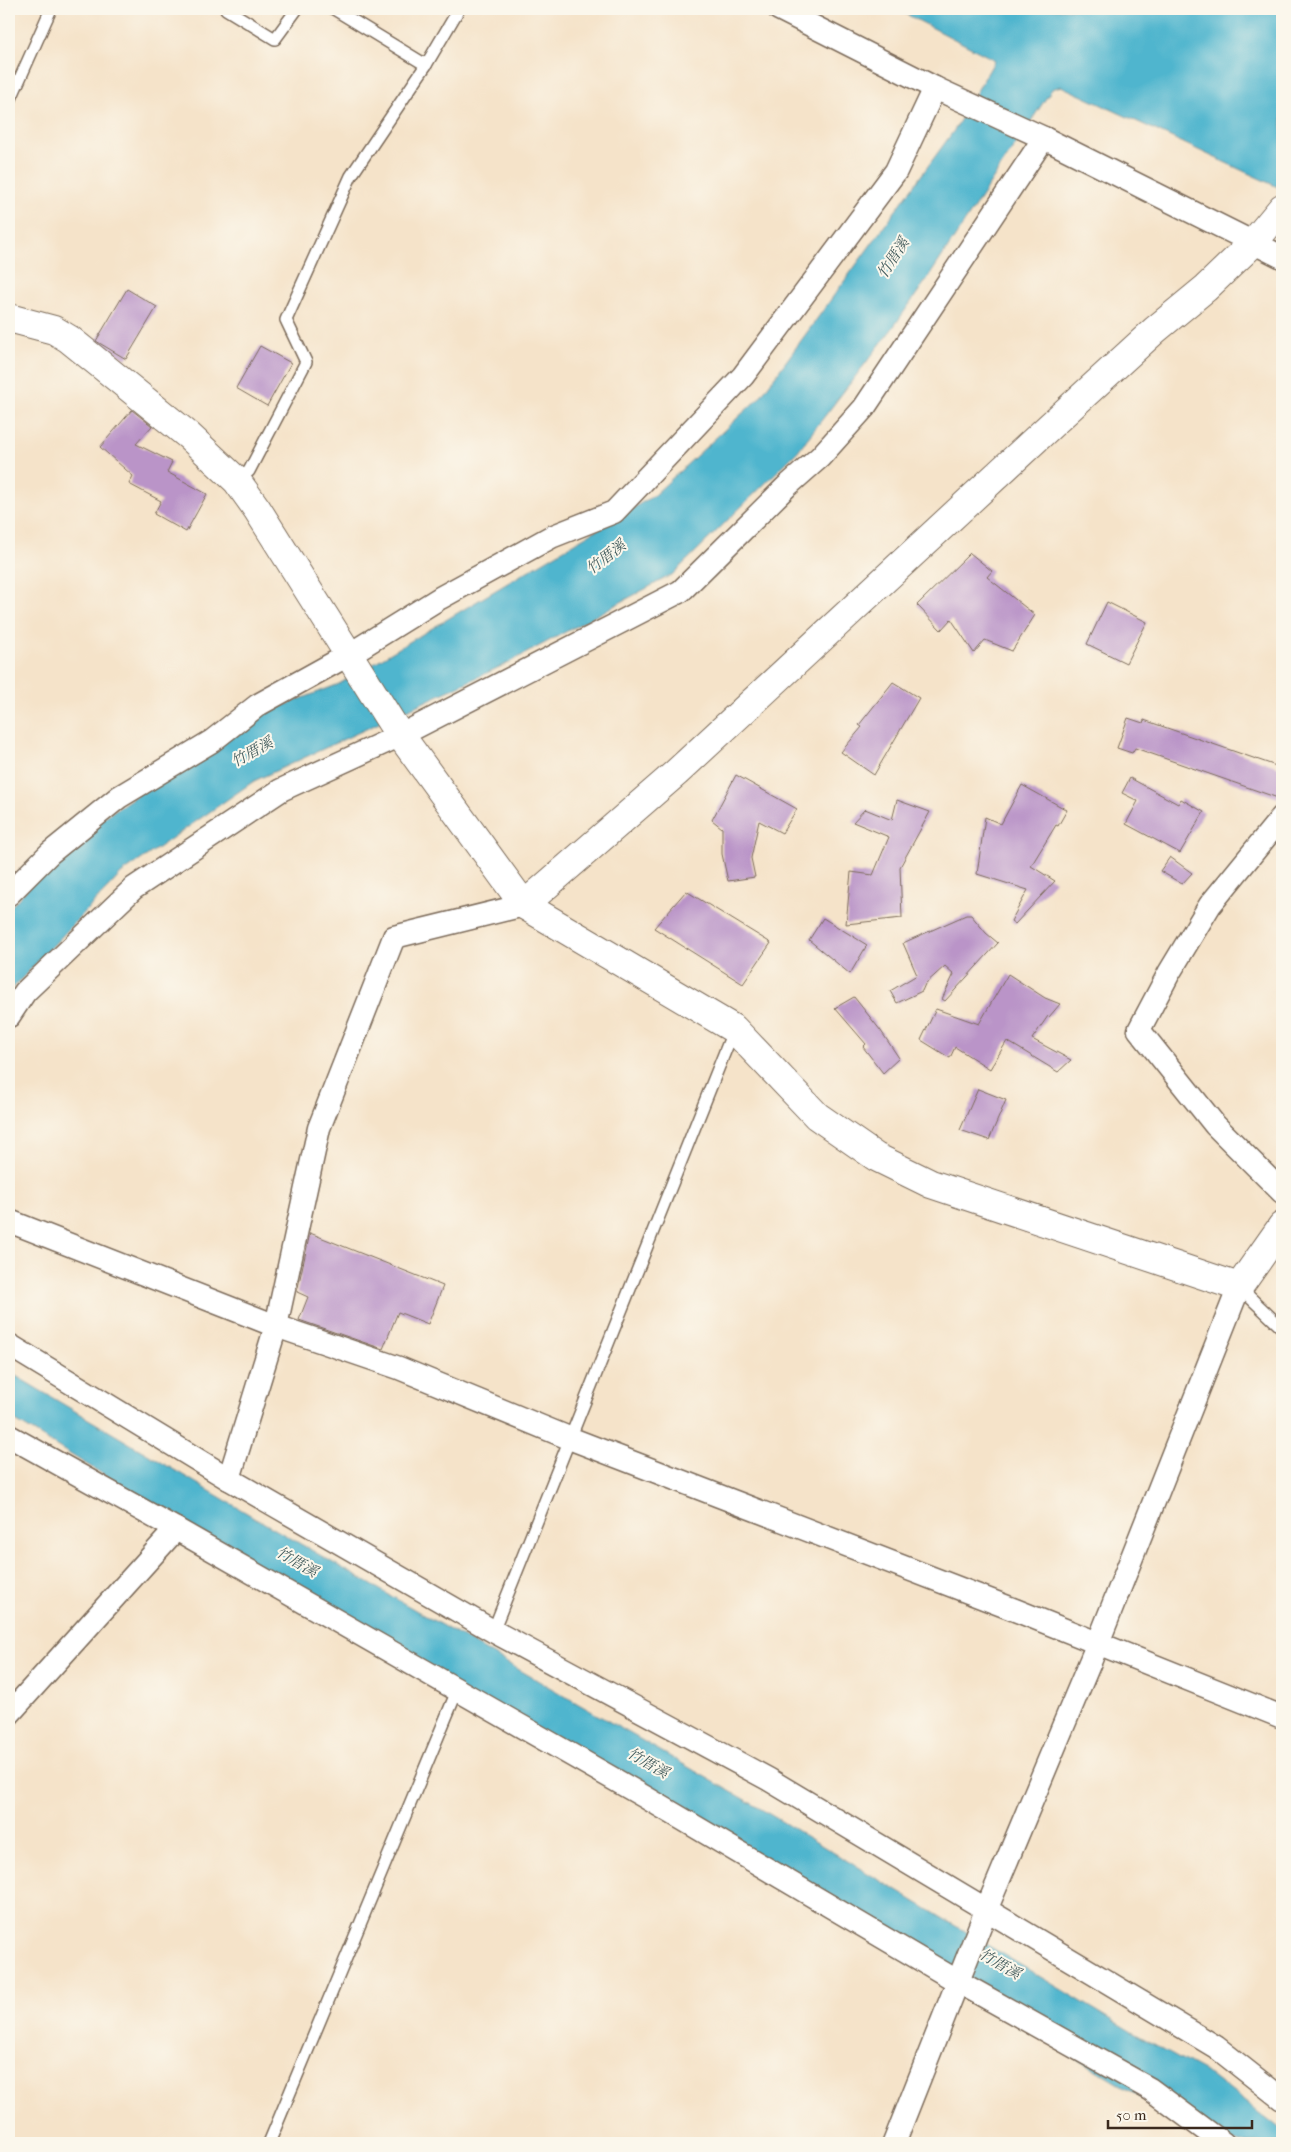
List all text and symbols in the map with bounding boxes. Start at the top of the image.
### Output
water label: 竹厝溪 [873,233,914,282]
water label: 竹厝溪 [583,535,631,578]
water label: 竹厝溪 [228,732,278,771]
water label: 竹厝溪 [273,1543,323,1582]
water label: 竹厝溪 [624,1744,674,1783]
water label: 竹厝溪 [976,1945,1026,1984]
scale bar [1108,2097,1252,2129]
text: 50 m [1116,2106,1147,2124]

